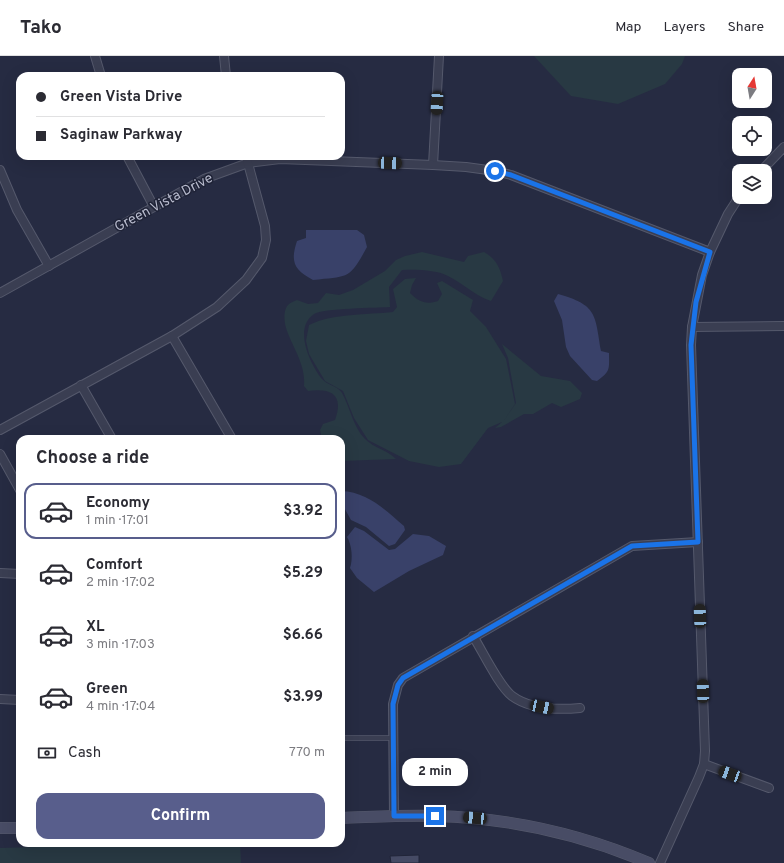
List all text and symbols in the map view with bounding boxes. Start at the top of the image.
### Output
text: Tako [20,16,62,40]
text: Map [615,19,641,36]
text: Layers [663,19,705,36]
text: Share [727,19,764,36]
north arrow [732,68,772,108]
map controls [732,68,772,204]
text: Green Vista Drive [60,88,182,107]
car [430,91,444,115]
button: locate [732,116,772,156]
text: Saginaw Parkway [60,126,182,145]
car [378,157,402,169]
route start [486,162,504,180]
button: layers [732,164,772,204]
street label: Green Vista Drive [112,170,216,236]
text: Choose a ride [36,447,149,470]
icon: car [38,493,74,529]
text: Economy [86,494,150,513]
text: $3.92 [283,502,323,521]
text: 1 min · 17:01 [86,513,149,529]
icon: car [38,555,74,591]
text: Comfort [86,556,143,575]
text: $5.29 [283,564,323,583]
text: 2 min · 17:02 [86,575,155,591]
car [694,604,706,628]
icon: car [38,617,74,653]
text: XL [86,618,104,637]
text: $6.66 [283,626,323,645]
text: 3 min · 17:03 [86,637,155,653]
icon: car [38,679,74,715]
car [697,679,709,703]
text: Green [86,680,128,699]
text: $3.99 [283,688,323,707]
text: 4 min · 17:04 [86,699,155,715]
car [529,699,555,715]
icon: cash [36,742,58,764]
text: Cash [68,744,101,763]
text: 770 m [289,745,325,761]
callout: 2 min [402,758,468,786]
text: 2 min [418,764,452,780]
car [717,764,743,784]
button: Confirm [36,793,325,839]
route end [426,807,444,825]
car [463,811,487,825]

